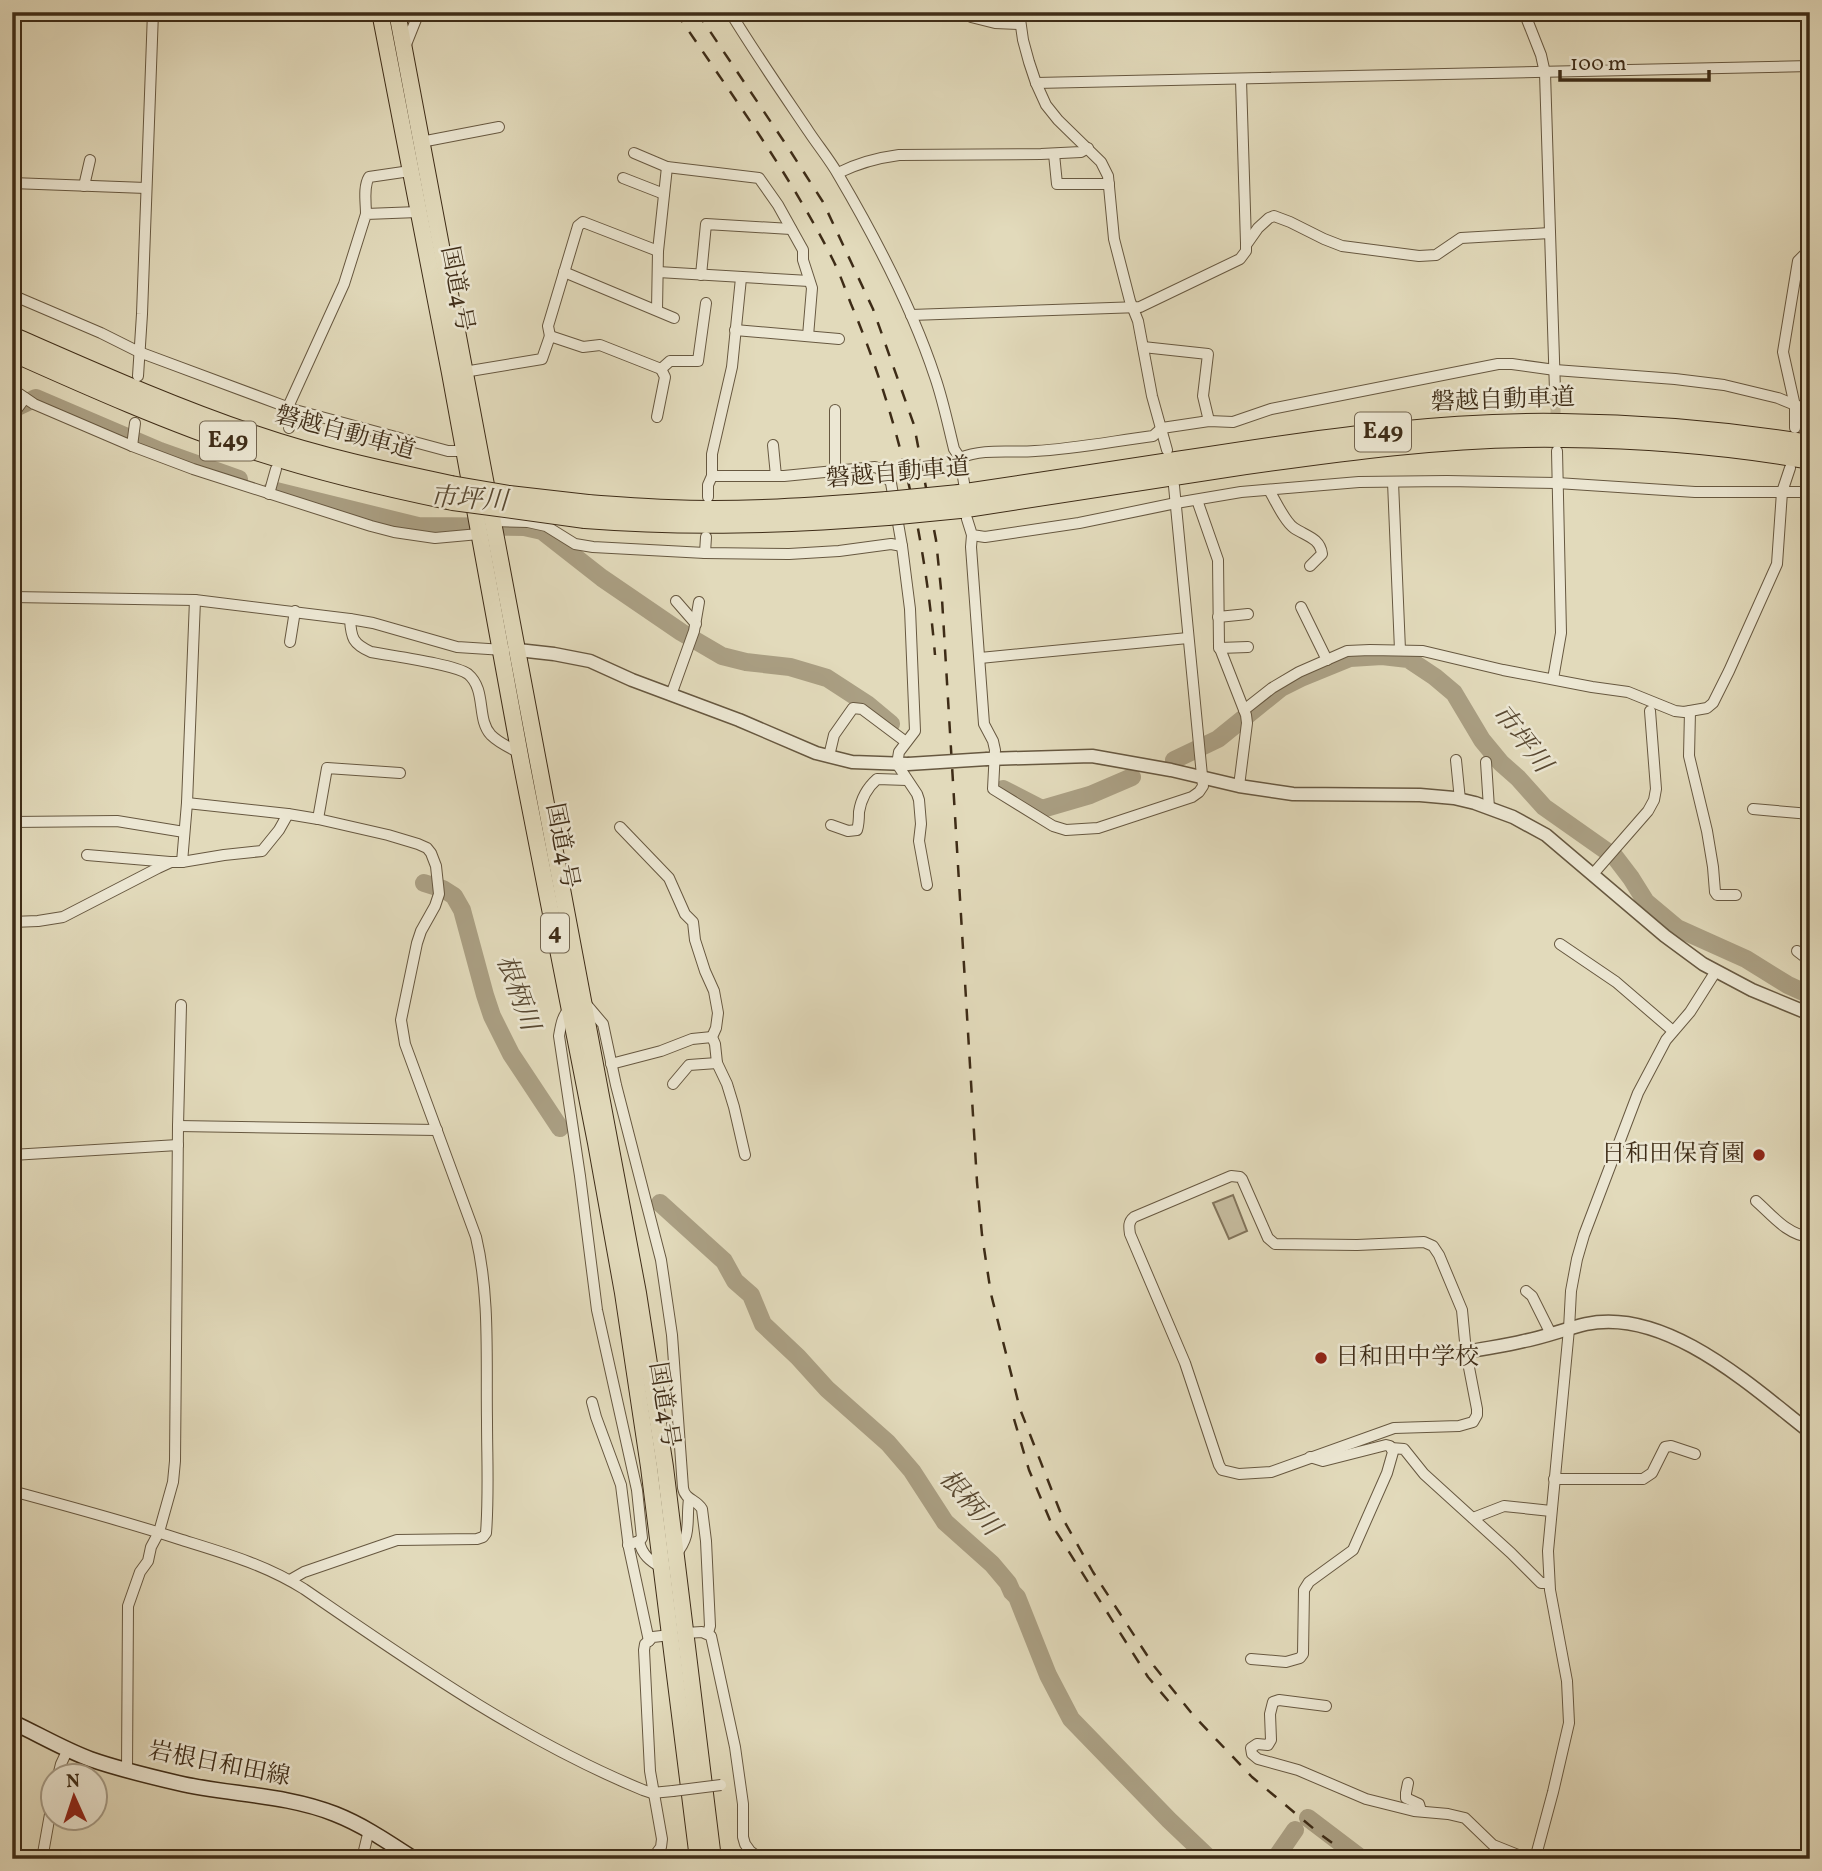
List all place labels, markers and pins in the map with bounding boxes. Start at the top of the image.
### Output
place label: 日和田保育園 [1601,1138,1745,1172]
marker: 日和田保育園 [1751,1147,1767,1163]
place label: 日和田中学校 [1335,1341,1479,1375]
marker: 日和田中学校 [1313,1350,1329,1366]

